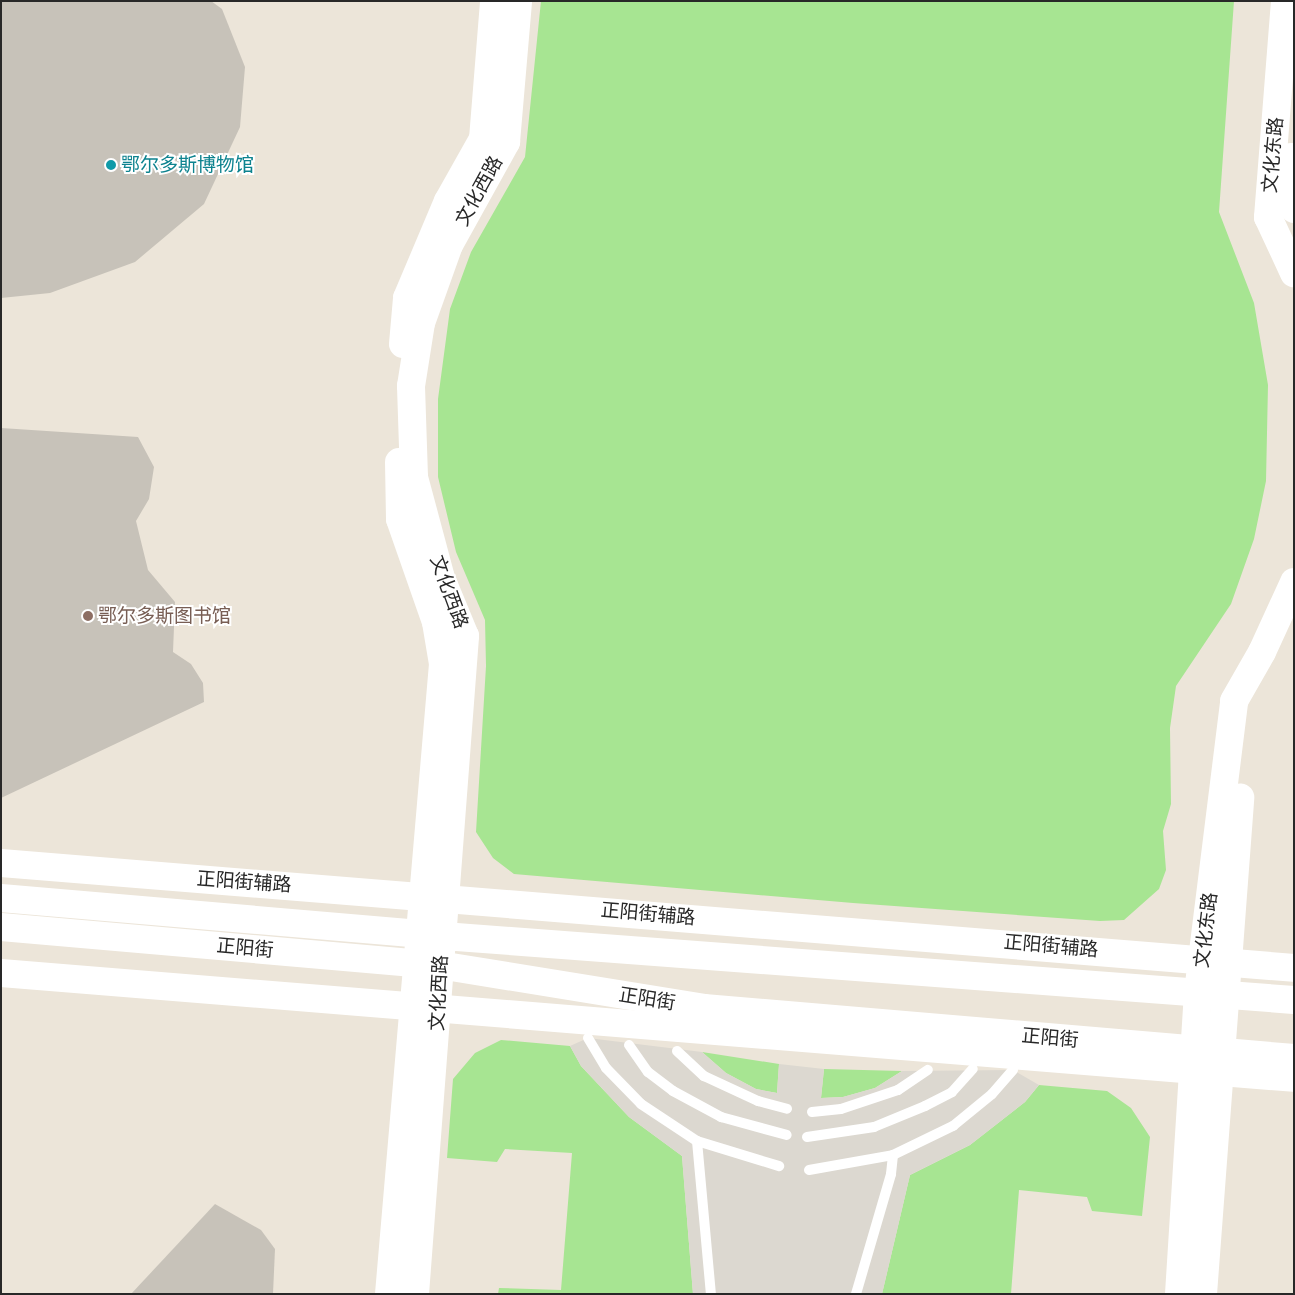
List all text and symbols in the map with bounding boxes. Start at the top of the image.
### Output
street label: 文化东路 [1258,116,1288,194]
street label: 文化西路 [451,152,507,230]
place label: 鄂尔多斯博物馆 [121,154,254,176]
marker: 鄂尔多斯博物馆 [105,159,117,171]
street label: 文化西路 [425,552,473,632]
place label: 鄂尔多斯图书馆 [98,605,231,627]
marker: 鄂尔多斯图书馆 [82,610,94,622]
street label: 正阳街辅路 [196,867,292,897]
street label: 文化东路 [1190,891,1222,969]
street label: 正阳街辅路 [600,899,696,929]
street label: 正阳街辅路 [1003,931,1099,961]
street label: 正阳街 [216,934,274,962]
street label: 文化西路 [426,954,452,1032]
street label: 正阳街 [617,983,677,1015]
street label: 正阳街 [1021,1024,1079,1052]

